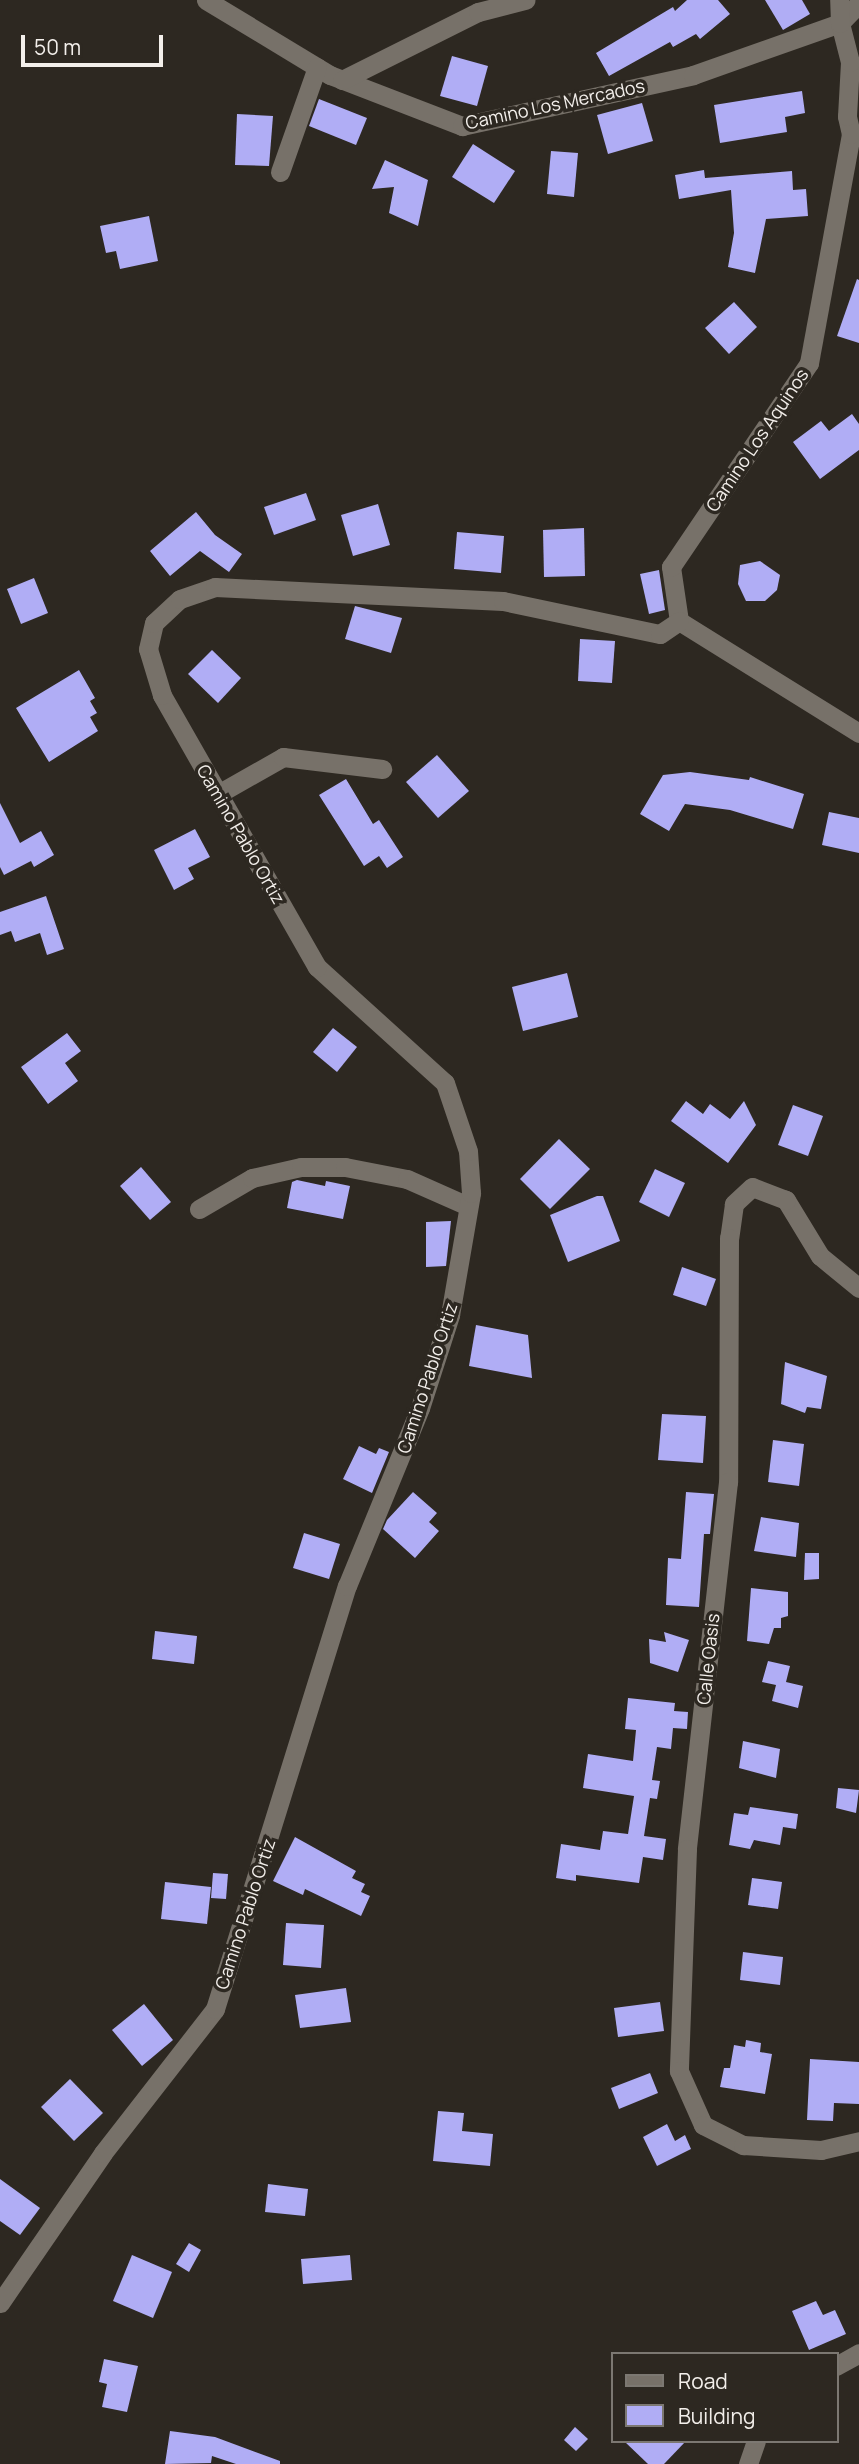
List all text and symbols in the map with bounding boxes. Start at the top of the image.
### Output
scale bar [24,21,166,65]
text: 50 m [34,33,81,61]
street label: Camino Los Mercados [463,74,647,134]
street label: Camino Los Aquinos [701,364,813,516]
street label: Camino Pablo Ortiz [192,761,290,907]
street label: Camino Pablo Ortiz [392,1300,462,1456]
street label: Calle Oasis [692,1612,724,1706]
street label: Camino Pablo Ortiz [210,1836,280,1992]
legend [610,2352,838,2443]
text: Road [678,2367,728,2395]
text: Building [678,2402,755,2430]

